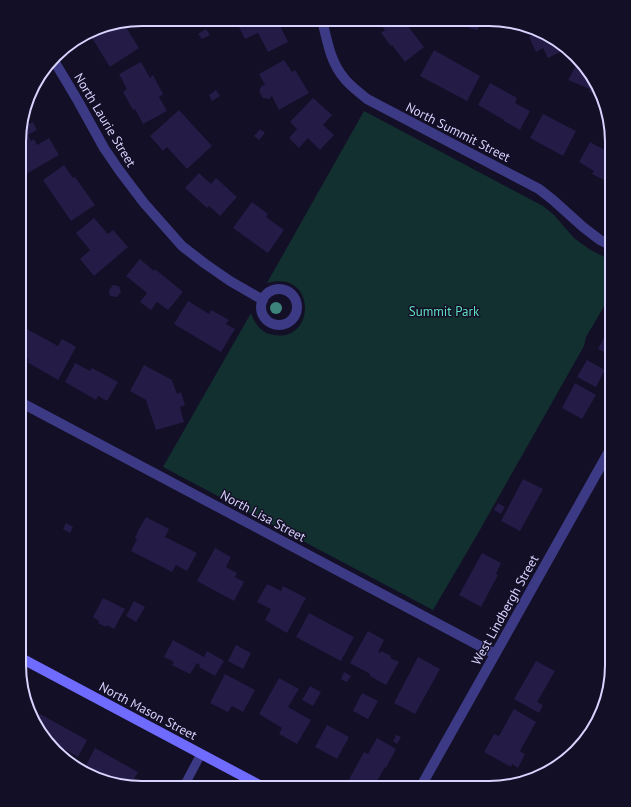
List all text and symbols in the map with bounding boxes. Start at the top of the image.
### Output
street label: North Laurie Street [70,70,140,171]
street label: North Summit Street [403,98,514,166]
park label: Summit Park [409,303,480,320]
street label: North Lisa Street [217,486,309,546]
street label: West Lindbergh Street [468,551,543,668]
street label: North Mason Street [96,678,200,744]

